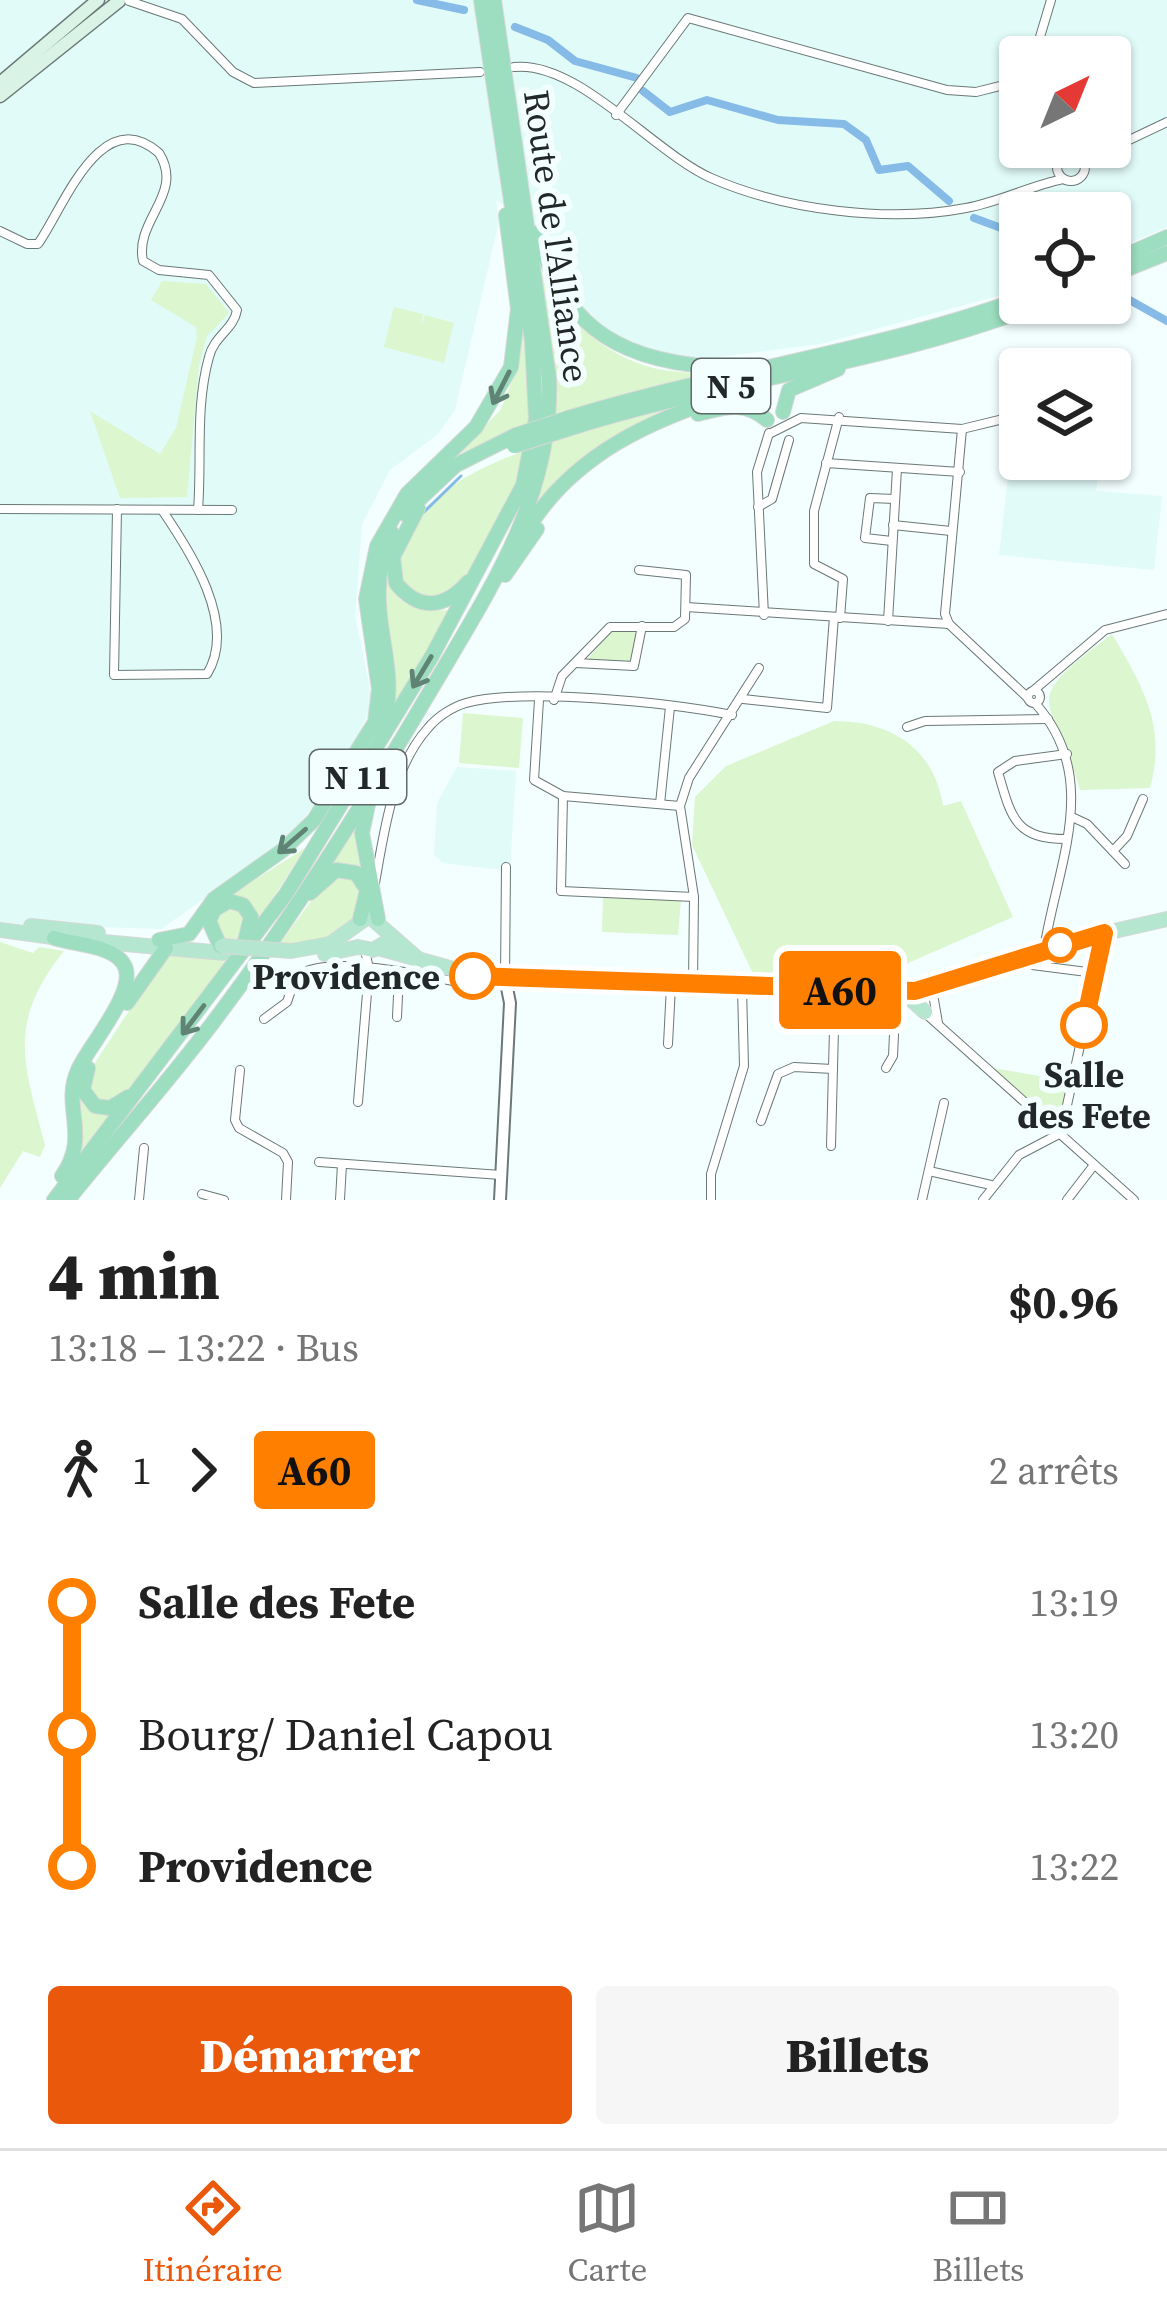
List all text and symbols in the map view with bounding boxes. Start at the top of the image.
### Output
north arrow [999,36,1131,168]
map controls [999,36,1131,480]
street label: Route de l'Alliance [512,87,601,385]
button: locate [999,192,1131,324]
button: layers [999,348,1131,480]
road number: N 5 [692,359,770,413]
one-way arrow [489,369,511,405]
one-way arrow [410,654,434,688]
road number: N 11 [310,750,406,804]
one-way arrow [277,827,307,855]
unlabelled marker [1044,929,1076,961]
line badge: A60 [771,951,909,1029]
place label: Providence [252,952,440,1001]
marker: Providence [451,954,495,998]
text: A60 [803,961,877,1019]
marker: Salle des Fete [1062,1003,1106,1047]
one-way arrow [181,1004,207,1036]
place label: Salle des Fete [1017,1050,1151,1140]
text: 4 min [48,1231,220,1321]
text: $0.96 [1008,1271,1119,1333]
text: 13:18 – 13:22 · Bus [48,1321,359,1374]
icon: walk [48,1437,114,1503]
icon: forward [170,1437,236,1503]
text: A60 [278,1441,351,1499]
text: 1 [132,1444,152,1497]
text: 2 arrêts [989,1444,1119,1497]
text: Salle des Fete [138,1571,415,1633]
text: 13:19 [1029,1576,1119,1629]
text: Bourg/ Daniel Capou [138,1703,553,1765]
text: 13:20 [1029,1708,1119,1761]
text: Providence [138,1835,373,1897]
text: 13:22 [1029,1840,1119,1893]
button: Démarrer [48,1986,572,2124]
button: Billets [596,1986,1119,2124]
tab: Itinéraire [143,2175,283,2292]
tab: Carte [568,2175,647,2292]
tab: Billets [932,2175,1024,2292]

